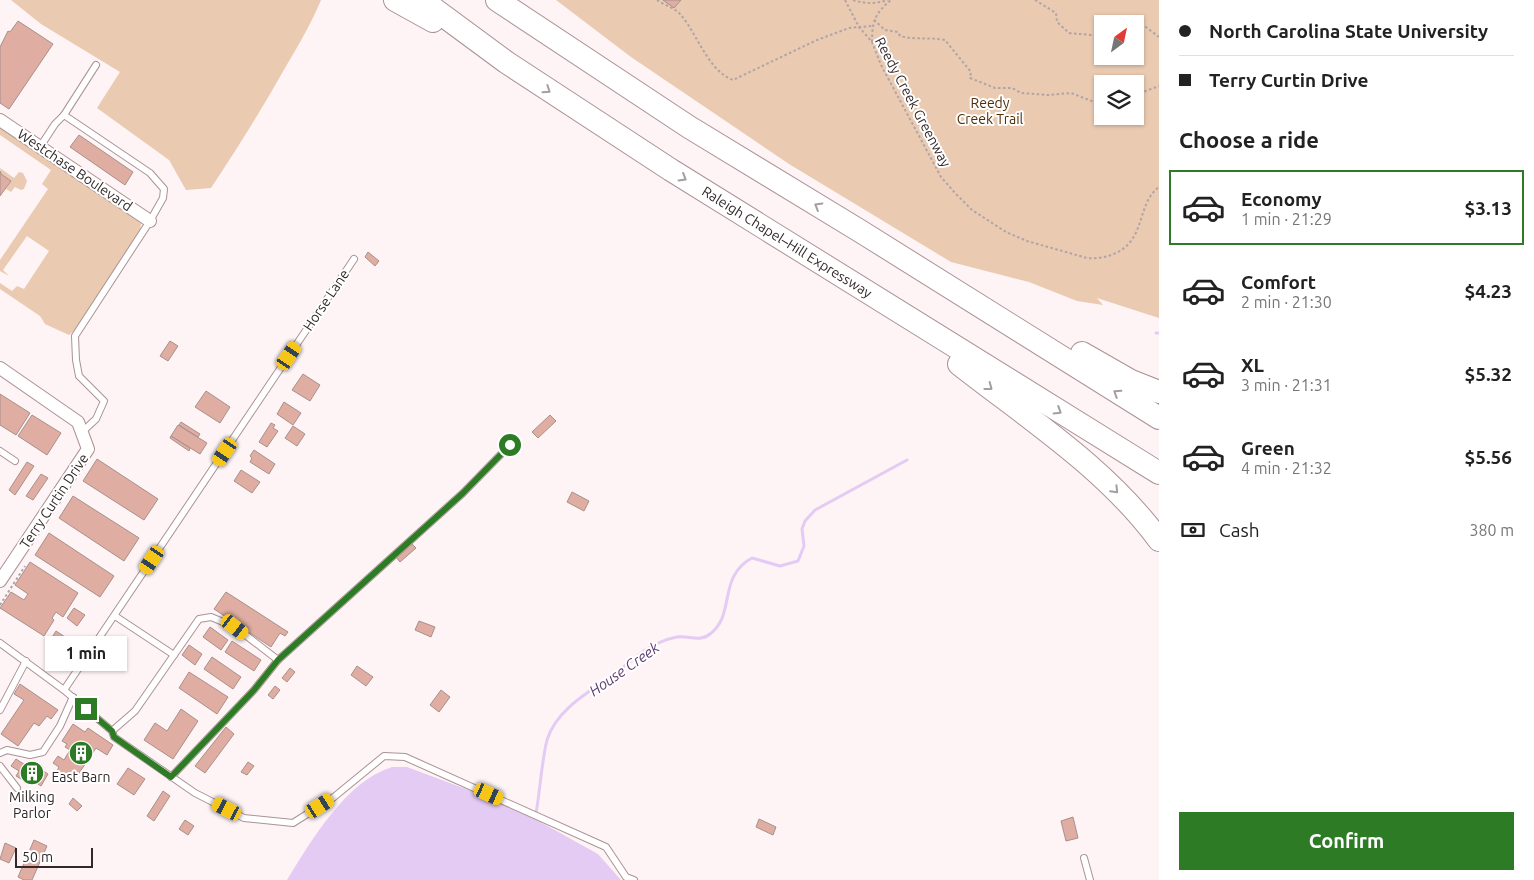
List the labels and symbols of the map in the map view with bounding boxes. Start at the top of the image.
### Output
north arrow [1094,15,1144,65]
street label: Reedy Creek Greenway [872,34,954,170]
one-way arrow [541,83,550,93]
park label: Reedy Creek Trail [957,95,1024,127]
street label: Westchase Boulevard [15,126,135,214]
one-way arrow [678,171,687,181]
street label: Raleigh Chapel–Hill Expressway [699,183,875,301]
one-way arrow [815,203,824,212]
street label: Horse Lane [300,266,352,334]
car [274,339,303,373]
one-way arrow [983,381,993,390]
one-way arrow [1114,390,1123,399]
one-way arrow [1053,404,1062,414]
route start [499,434,521,456]
car [210,435,239,469]
street label: Terry Curtin Drive [16,451,92,551]
one-way arrow [1109,484,1118,493]
car [137,543,166,577]
car [218,612,251,642]
callout: 1 min [45,636,127,672]
water label: House Creek [586,638,663,699]
route end [75,698,97,720]
building icon: East Barn [68,740,94,766]
building icon: Milking Parlor [19,760,45,786]
place label: East Barn [51,769,111,785]
car [472,781,505,807]
place label: Milking Parlor [9,789,55,821]
car [303,792,336,820]
car [210,796,243,822]
scale bar [15,845,92,868]

